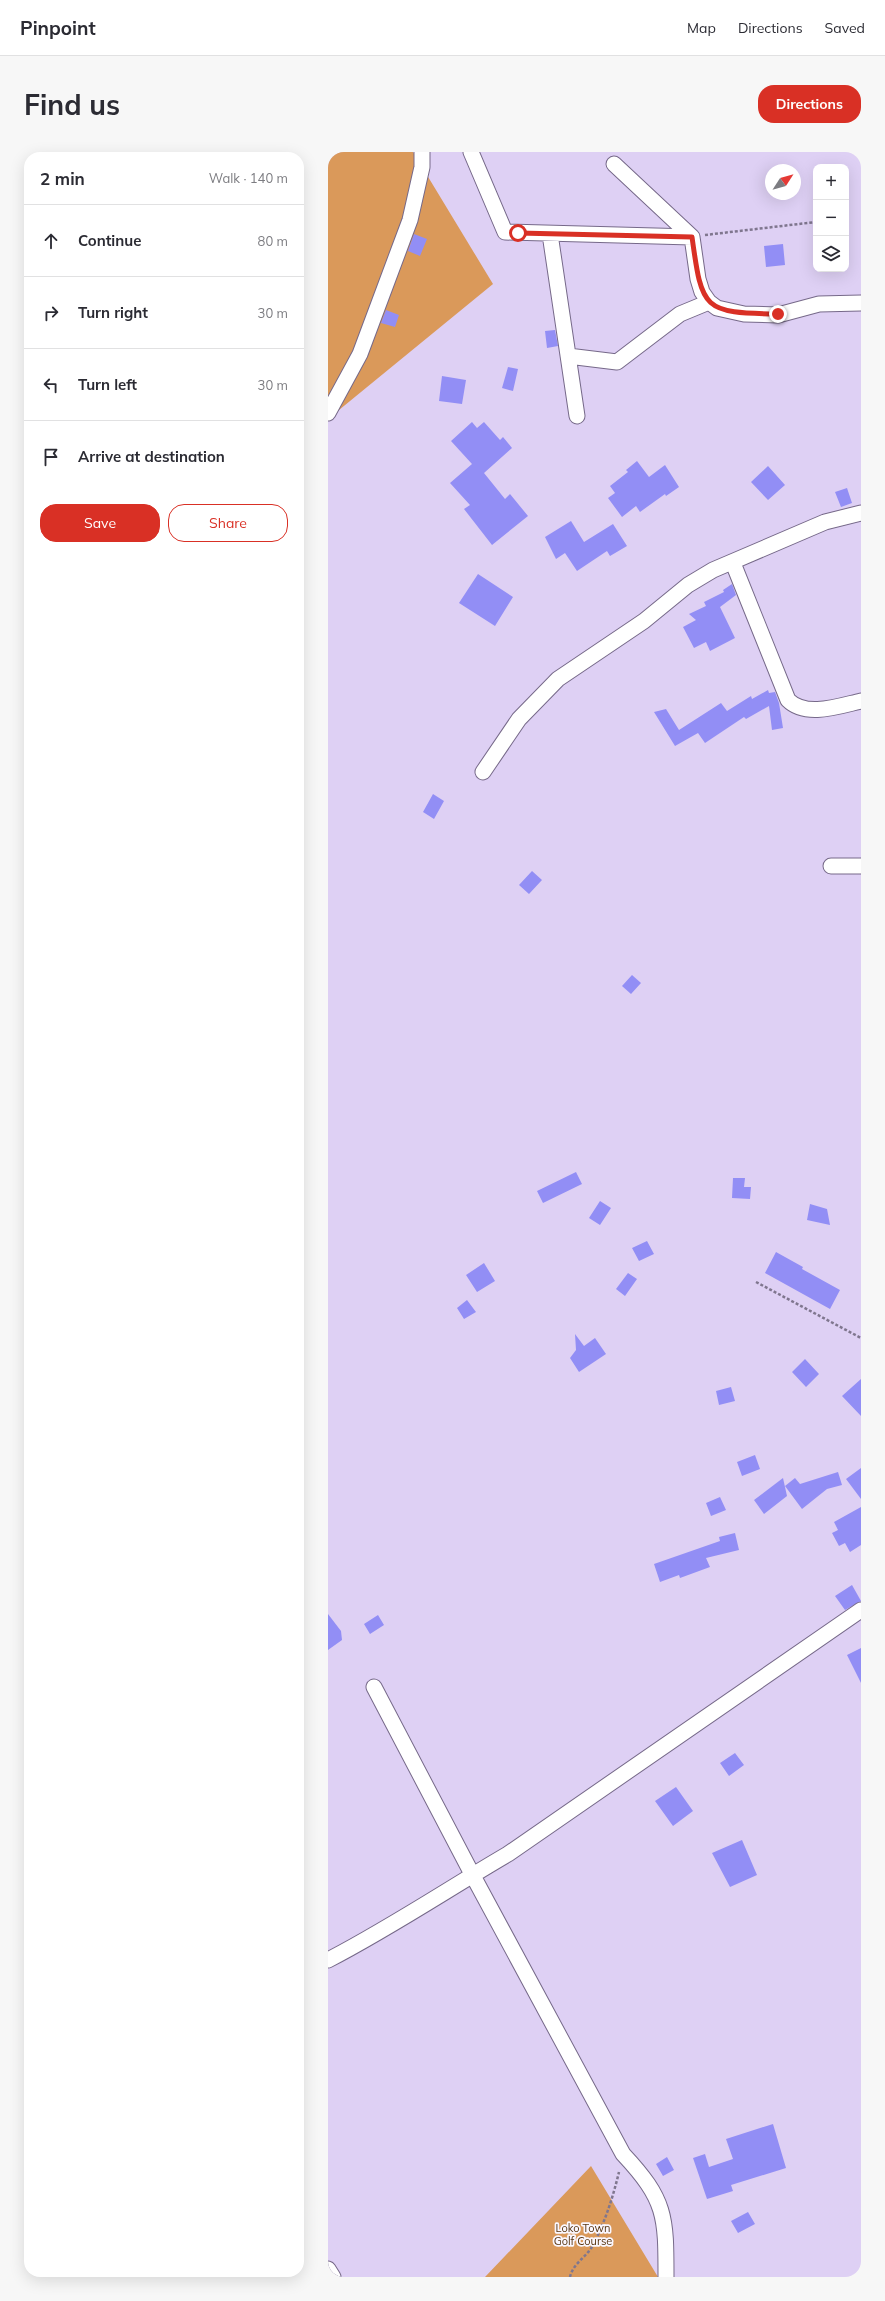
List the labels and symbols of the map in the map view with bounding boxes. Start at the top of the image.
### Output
north arrow [765,164,801,200]
route start [509,224,527,242]
route end [769,305,787,323]
park label: Loko Town Golf Course [554,2221,612,2248]

